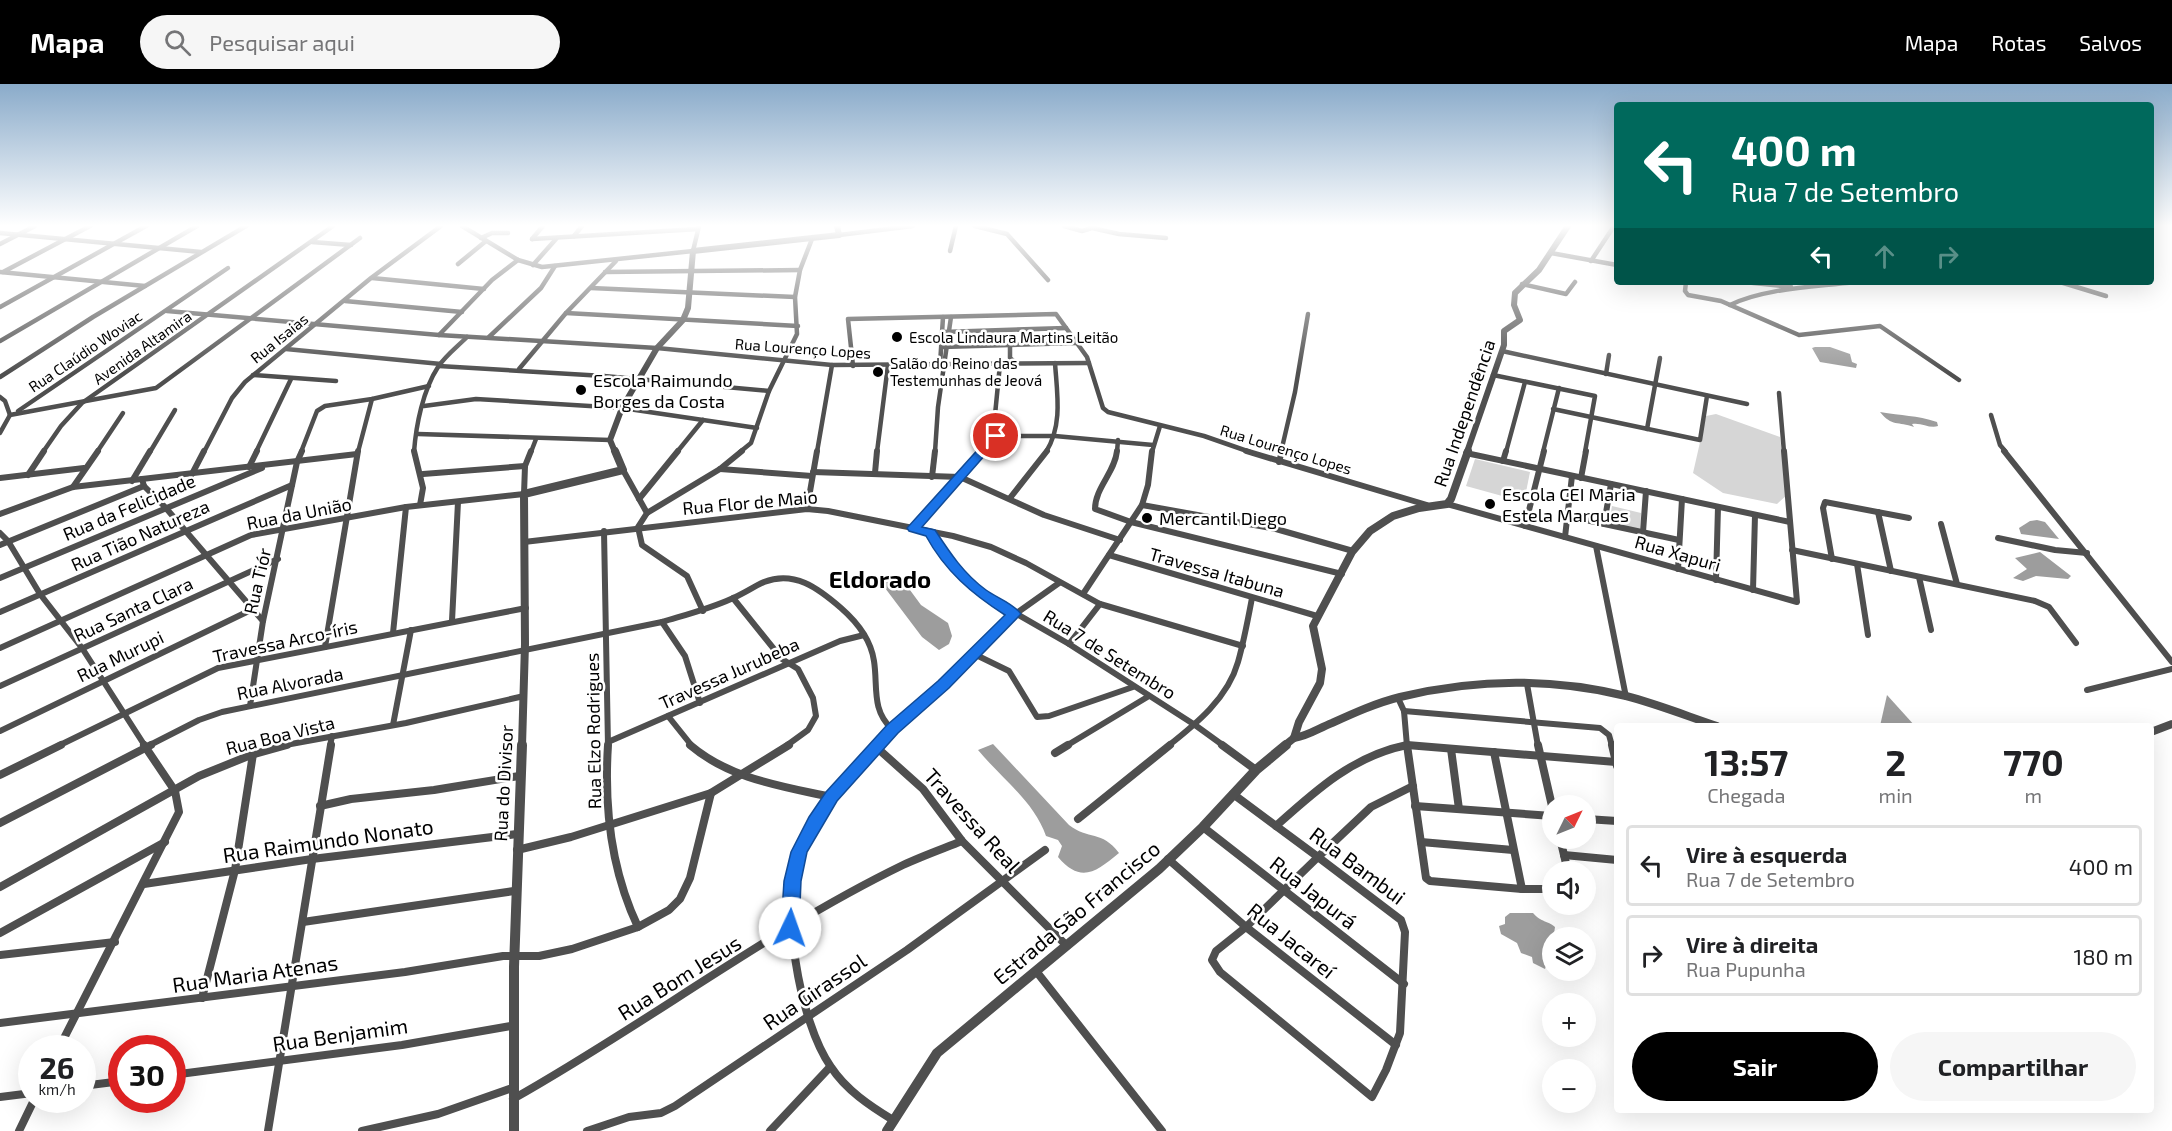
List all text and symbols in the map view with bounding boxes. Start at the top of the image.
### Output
search box [140,15,560,69]
text: Mapa [30,25,104,59]
icon: search [161,26,194,59]
text: Pesquisar aqui [209,29,355,55]
text: Mapa [1905,30,1958,55]
text: Rotas [1991,30,2046,55]
text: Salvos [2079,30,2142,55]
text: 400 m [1731,124,1857,174]
icon: left [1632,126,1710,204]
text: Rua 7 de Setembro [1731,175,1959,207]
icon: left [1805,240,1838,273]
icon: ahead [1868,240,1901,273]
icon: right [1931,240,1964,273]
street label: Rua Claúdio Woviac [25,306,145,396]
street label: Avenida Altamira [89,306,195,388]
street label: Rua Isaias [247,309,311,367]
place label: Escola Lindaura Martins Leitão [909,328,1118,346]
marker: Escola Lindaura Martins Leitão [890,330,904,344]
street label: Rua Lourenço Lopes [734,334,872,363]
street label: Rua Independência [1428,336,1500,490]
place label: Salão do Reino das Testemunhas de Jeová [890,354,1042,389]
marker: Salão do Reino das Testemunhas de Jeová [871,365,885,379]
place label: Escola Raimundo Borges da Costa [593,369,733,412]
marker: Escola Raimundo Borges da Costa [574,383,588,397]
pin [970,410,1021,461]
icon: arrive [979,419,1012,452]
street label: Rua Lourenço Lopes [1218,420,1354,479]
street label: Rua da Felicidade [59,469,199,545]
place label: Escola CEI Maria Estela Marques [1502,483,1636,526]
street label: Rua Flor de Maio [681,485,819,519]
street label: Rua da União [245,492,353,534]
street label: Rua Tião Natureza [67,495,213,575]
marker: Escola CEI Maria Estela Marques [1483,497,1497,511]
place label: Mercantil Diego [1159,507,1287,529]
marker: Mercantil Diego [1140,511,1154,525]
street label: Rua Xapuri [1632,530,1724,576]
street label: Travessa Itabuna [1147,542,1287,602]
street label: Rua Tiór [239,546,275,616]
district label: Eldorado [829,564,931,593]
street label: Rua Santa Clara [70,572,196,646]
street label: Rua 7 de Setembro [1040,604,1180,704]
street label: Travessa Arco-íris [211,615,359,667]
street label: Rua Murupi [73,626,167,686]
street label: Travessa Jurubeba [656,632,802,714]
street label: Rua Elzo Rodrigues [581,653,605,809]
street label: Rua Alvorada [235,662,345,704]
street label: Rua Boa Vista [223,711,337,759]
street label: Rua do Divisor [489,724,517,842]
text: 13:57 [1704,740,1788,783]
text: 2 [1885,740,1906,783]
text: 770 [2003,740,2064,783]
street label: Travessa Real [920,763,1027,878]
text: Chegada [1707,783,1785,807]
text: min [1879,783,1913,807]
text: m [2025,783,2042,807]
north arrow [1542,795,1596,849]
map controls [1542,795,1596,1113]
street label: Rua Raimundo Nonato [221,813,435,867]
street label: Rua Bambui [1305,821,1411,909]
street label: Estrada São Francisco [988,835,1164,989]
text: Vire à esquerda [1686,841,1847,867]
icon: left [1635,849,1668,882]
street label: Rua Japurá [1266,850,1362,934]
text: 400 m [2069,853,2133,879]
button: sound [1542,861,1596,915]
text: Rua 7 de Setembro [1686,867,1855,891]
position arrow [758,896,822,960]
street label: Rua Jacareí [1243,897,1342,984]
button: layers [1542,927,1596,981]
street label: Rua Bom Jesus [613,929,745,1025]
text: Vire à direita [1686,931,1818,957]
icon: right [1635,939,1668,972]
text: 180 m [2073,943,2133,969]
street label: Rua Girassol [758,947,871,1035]
street label: Rua Maria Atenas [171,949,339,997]
text: Rua Pupunha [1686,957,1806,981]
button: + [1542,993,1596,1047]
street label: Rua Benjamim [271,1012,409,1057]
button: Sair [1632,1032,1878,1101]
button: Compartilhar [1890,1032,2136,1101]
speed limit sign: 30 [108,1035,186,1113]
text: 26 [39,1049,75,1085]
button: − [1542,1059,1596,1113]
text: km/h [38,1080,76,1098]

